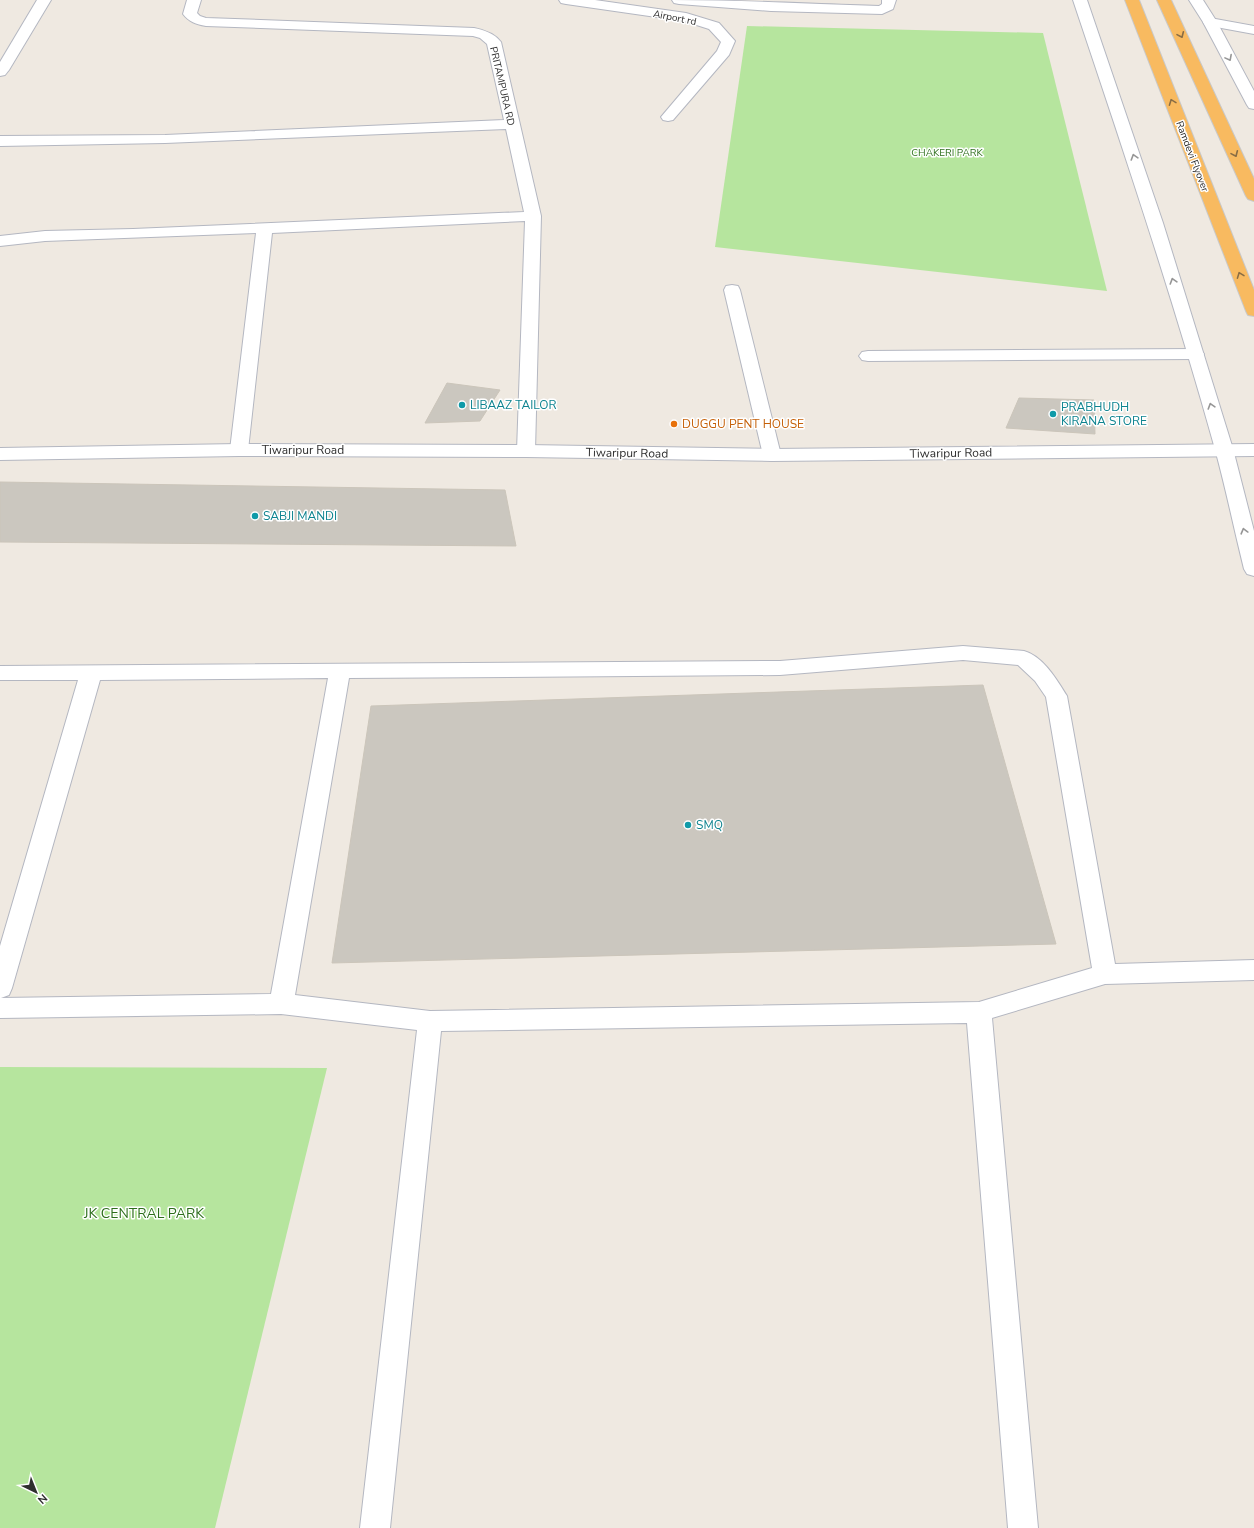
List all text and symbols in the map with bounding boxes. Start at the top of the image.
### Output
street label: Airport rd [652,7,698,29]
one-way arrow [1176,31,1184,38]
street label: PRITAMPURA RD [486,45,518,127]
one-way arrow [1224,54,1232,61]
one-way arrow [1169,98,1177,105]
street label: Ramdevi Flyover [1172,119,1212,194]
park label: CHAKERI PARK [911,146,983,160]
one-way arrow [1230,149,1238,157]
one-way arrow [1130,154,1139,161]
one-way arrow [1236,271,1244,278]
one-way arrow [1169,278,1177,285]
place label: LIBAAZ TAILOR [470,397,557,413]
place label: PRABHUDH KIRANA STORE [1061,399,1147,429]
marker: LIBAAZ TAILOR [457,400,467,410]
one-way arrow [1207,402,1216,409]
marker: PRABHUDH KIRANA STORE [1048,409,1058,419]
place label: DUGGU PENT HOUSE [682,416,804,432]
marker: DUGGU PENT HOUSE [669,419,679,429]
street label: Tiwaripur Road [262,442,344,458]
street label: Tiwaripur Road [586,444,668,462]
street label: Tiwaripur Road [910,444,992,462]
place label: SABJI MANDI [263,508,337,524]
marker: SABJI MANDI [250,511,260,521]
one-way arrow [1240,528,1249,535]
place label: SMQ [696,817,723,833]
marker: SMQ [683,820,693,830]
park label: JK CENTRAL PARK [83,1204,204,1223]
north arrow [16,1472,56,1512]
text: N [34,1491,51,1507]

